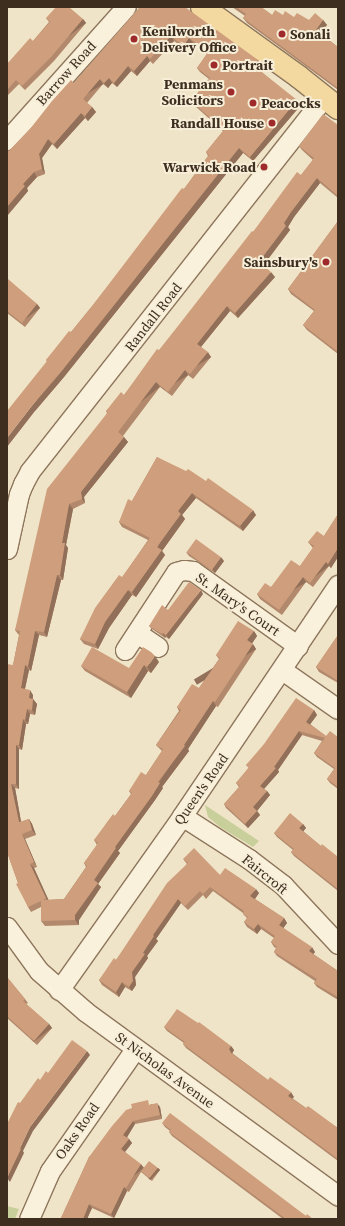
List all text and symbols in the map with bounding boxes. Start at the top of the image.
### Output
place label: Kenilworth Delivery Office [142,23,237,56]
place label: Sonali [290,26,330,42]
marker: Sonali [277,29,287,39]
marker: Kenilworth Delivery Office [129,34,139,44]
street label: Barrow Road [33,37,99,109]
place label: Portrait [222,57,273,73]
marker: Portrait [209,60,219,70]
place label: Penmans Solicitors [161,76,223,108]
marker: Penmans Solicitors [226,87,236,97]
place label: Peacocks [261,95,321,111]
marker: Peacocks [248,98,258,108]
place label: Randall House [170,115,264,131]
marker: Randall House [267,118,277,128]
place label: Warwick Road [163,159,256,175]
marker: Warwick Road [259,162,269,172]
place label: Sainsbury's [244,254,318,270]
marker: Sainsbury's [321,257,331,267]
street label: Randall Road [121,279,185,355]
street label: St. Mary's Court [193,569,283,639]
street label: Queen's Road [170,750,232,828]
street label: Faircroft [239,851,291,897]
street label: St Nicholas Avenue [112,1028,218,1112]
street label: Oaks Road [51,1099,103,1163]

